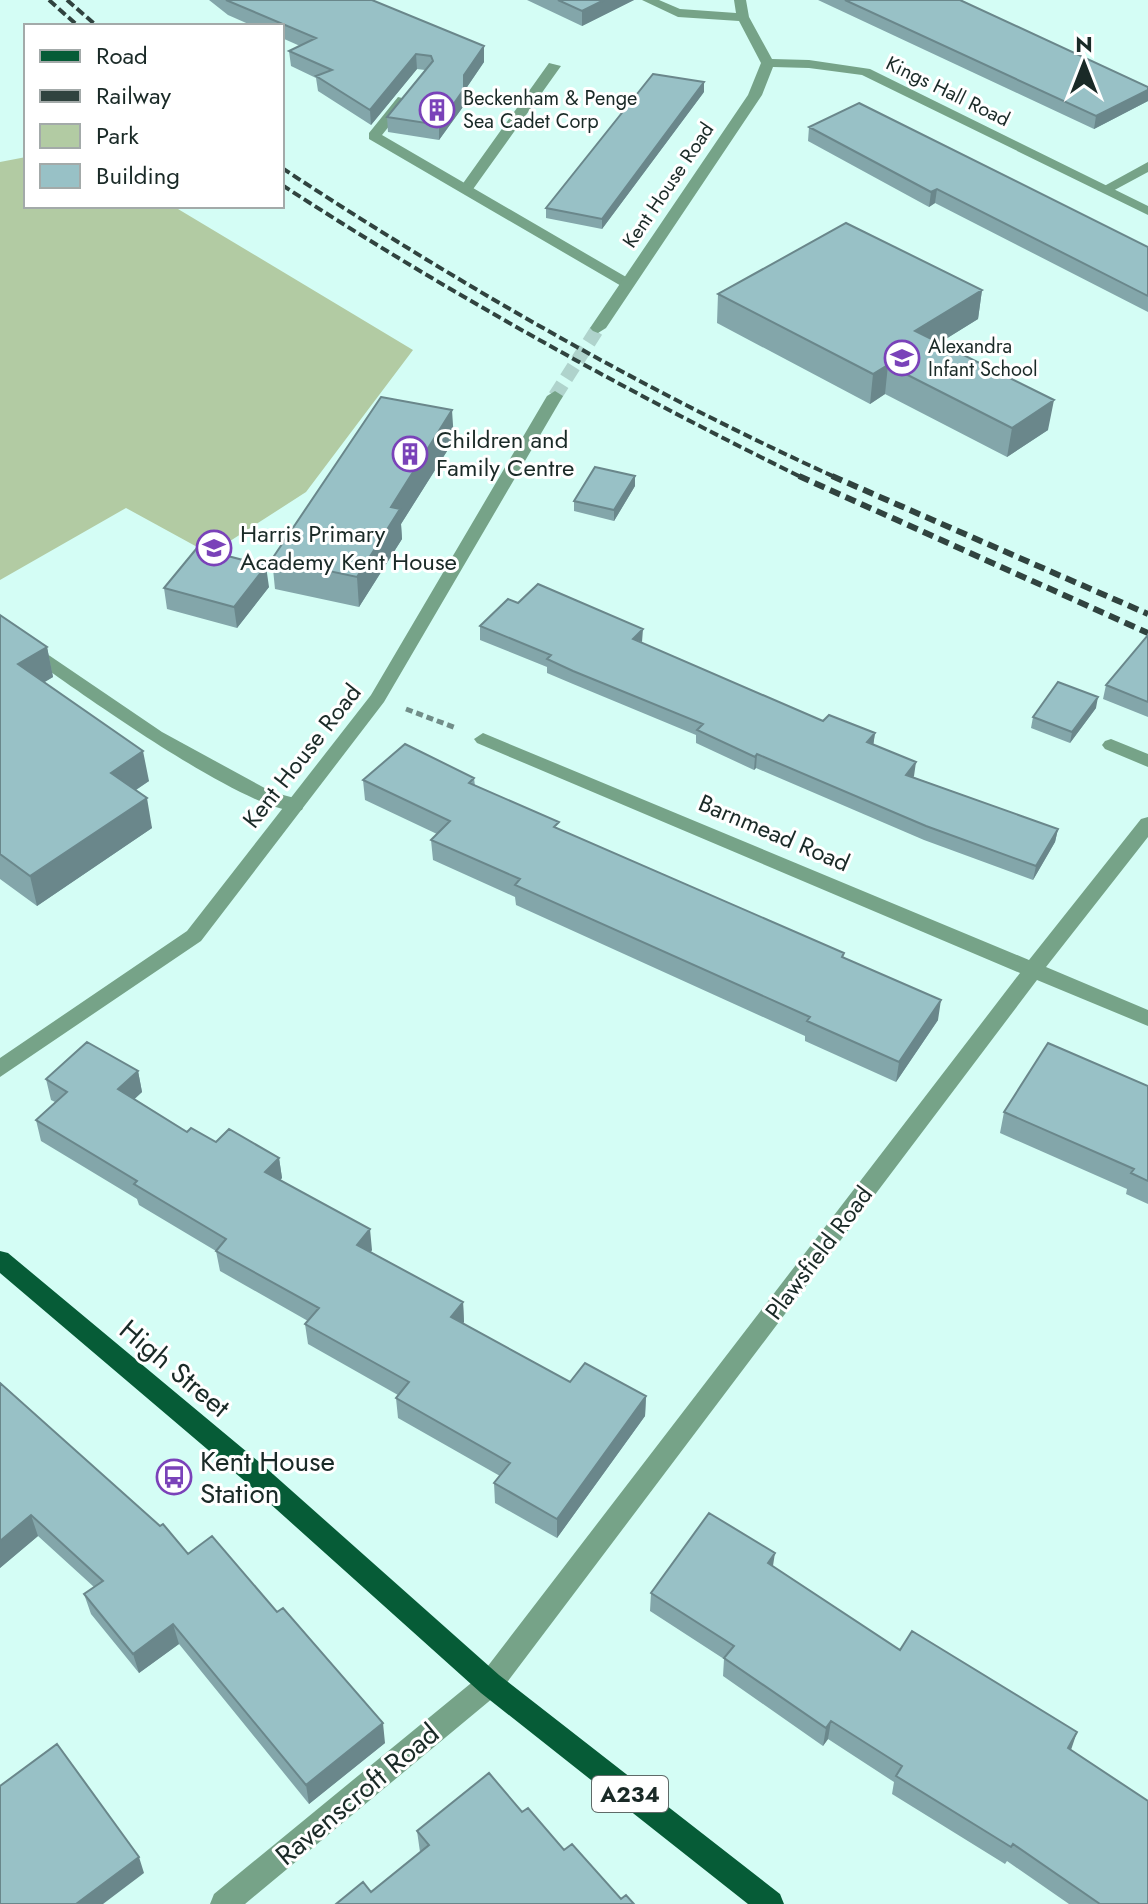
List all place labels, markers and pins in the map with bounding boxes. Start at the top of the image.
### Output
place label: Beckenham & Penge Sea Cadet Corp [463,84,637,136]
building icon: Beckenham & Penge Sea Cadet Corp [418,91,456,129]
place label: Alexandra Infant School [928,332,1038,384]
school or university icon: Alexandra Infant School [883,339,921,377]
place label: Children and Family Centre [436,422,574,485]
building icon: Children and Family Centre [391,435,429,473]
place label: Harris Primary Academy Kent House [240,516,457,579]
school or university icon: Harris Primary Academy Kent House [195,529,233,567]
place label: Kent House Station [200,1441,335,1514]
bus stop icon: Kent House Station [155,1458,193,1496]

